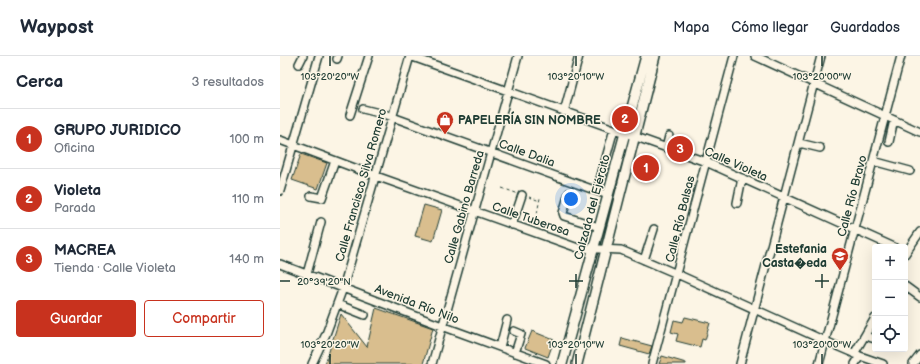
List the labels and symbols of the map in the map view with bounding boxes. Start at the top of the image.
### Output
text: 103°20'20"W [301,71,359,83]
text: 103°20'10"W [548,71,604,83]
text: 103°20'00"W [793,71,851,83]
pin: 2 [612,104,638,134]
street label: Calle Francisco Silva Romero [332,107,391,264]
shop icon: PAPELERÍA SIN NOMBRE [435,110,455,135]
place label: PAPELERÍA SIN NOMBRE [458,111,601,128]
pin: 3 [667,134,693,164]
street label: Calle Dalia [497,136,557,171]
street label: Calle Violeta [702,144,770,185]
street label: Calle Gabino Barreda [441,148,488,266]
street label: Calzada del Ejército [571,153,614,262]
pin: 1 [633,153,659,183]
street label: Calle Río Bravo [834,153,871,239]
street label: Calle Río Balsas [662,174,699,264]
your location [561,189,581,209]
street label: Calle Tuberosa [490,199,572,240]
place label: Estefania Casta�eda [762,242,827,271]
school or university icon: Estefania Casta�eda [830,246,850,271]
text: 20°39'20"N [297,276,351,288]
street label: Avenida Río Nilo [373,282,461,327]
text: 103°20'20"W [301,339,359,351]
text: 103°20'10"W [548,339,604,351]
text: 103°20'00"W [793,339,851,351]

